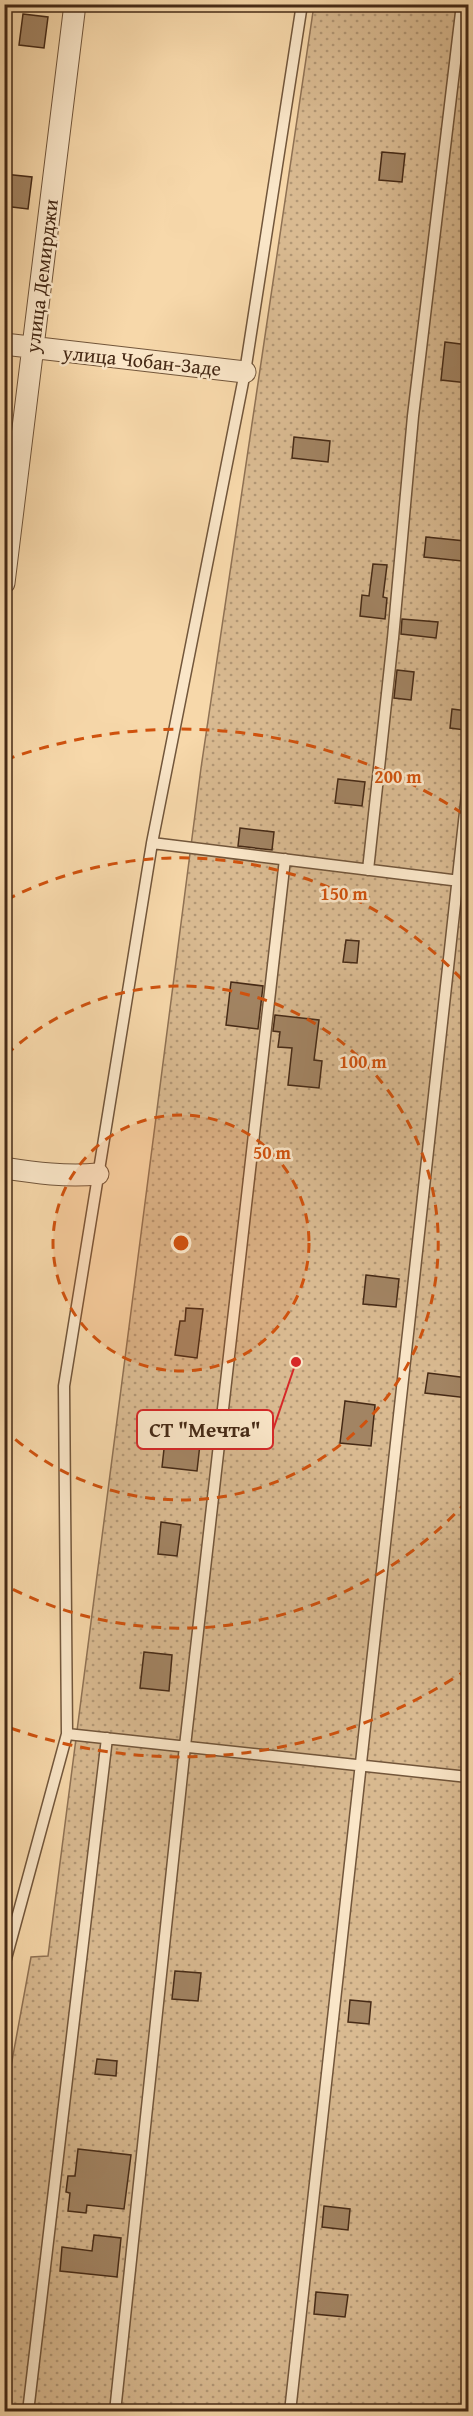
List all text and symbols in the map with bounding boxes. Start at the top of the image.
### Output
street label: улица Демирджи [17,197,65,356]
street label: улица Чобан-Заде [60,337,223,383]
text: 200 m [374,763,422,790]
text: 150 m [320,880,368,907]
text: 100 m [339,1048,387,1075]
text: 50 m [253,1139,292,1166]
centre of rings [171,1233,191,1253]
callout: СТ "Мечта" [137,1410,273,1449]
text: СТ "Мечта" [149,1414,261,1445]

